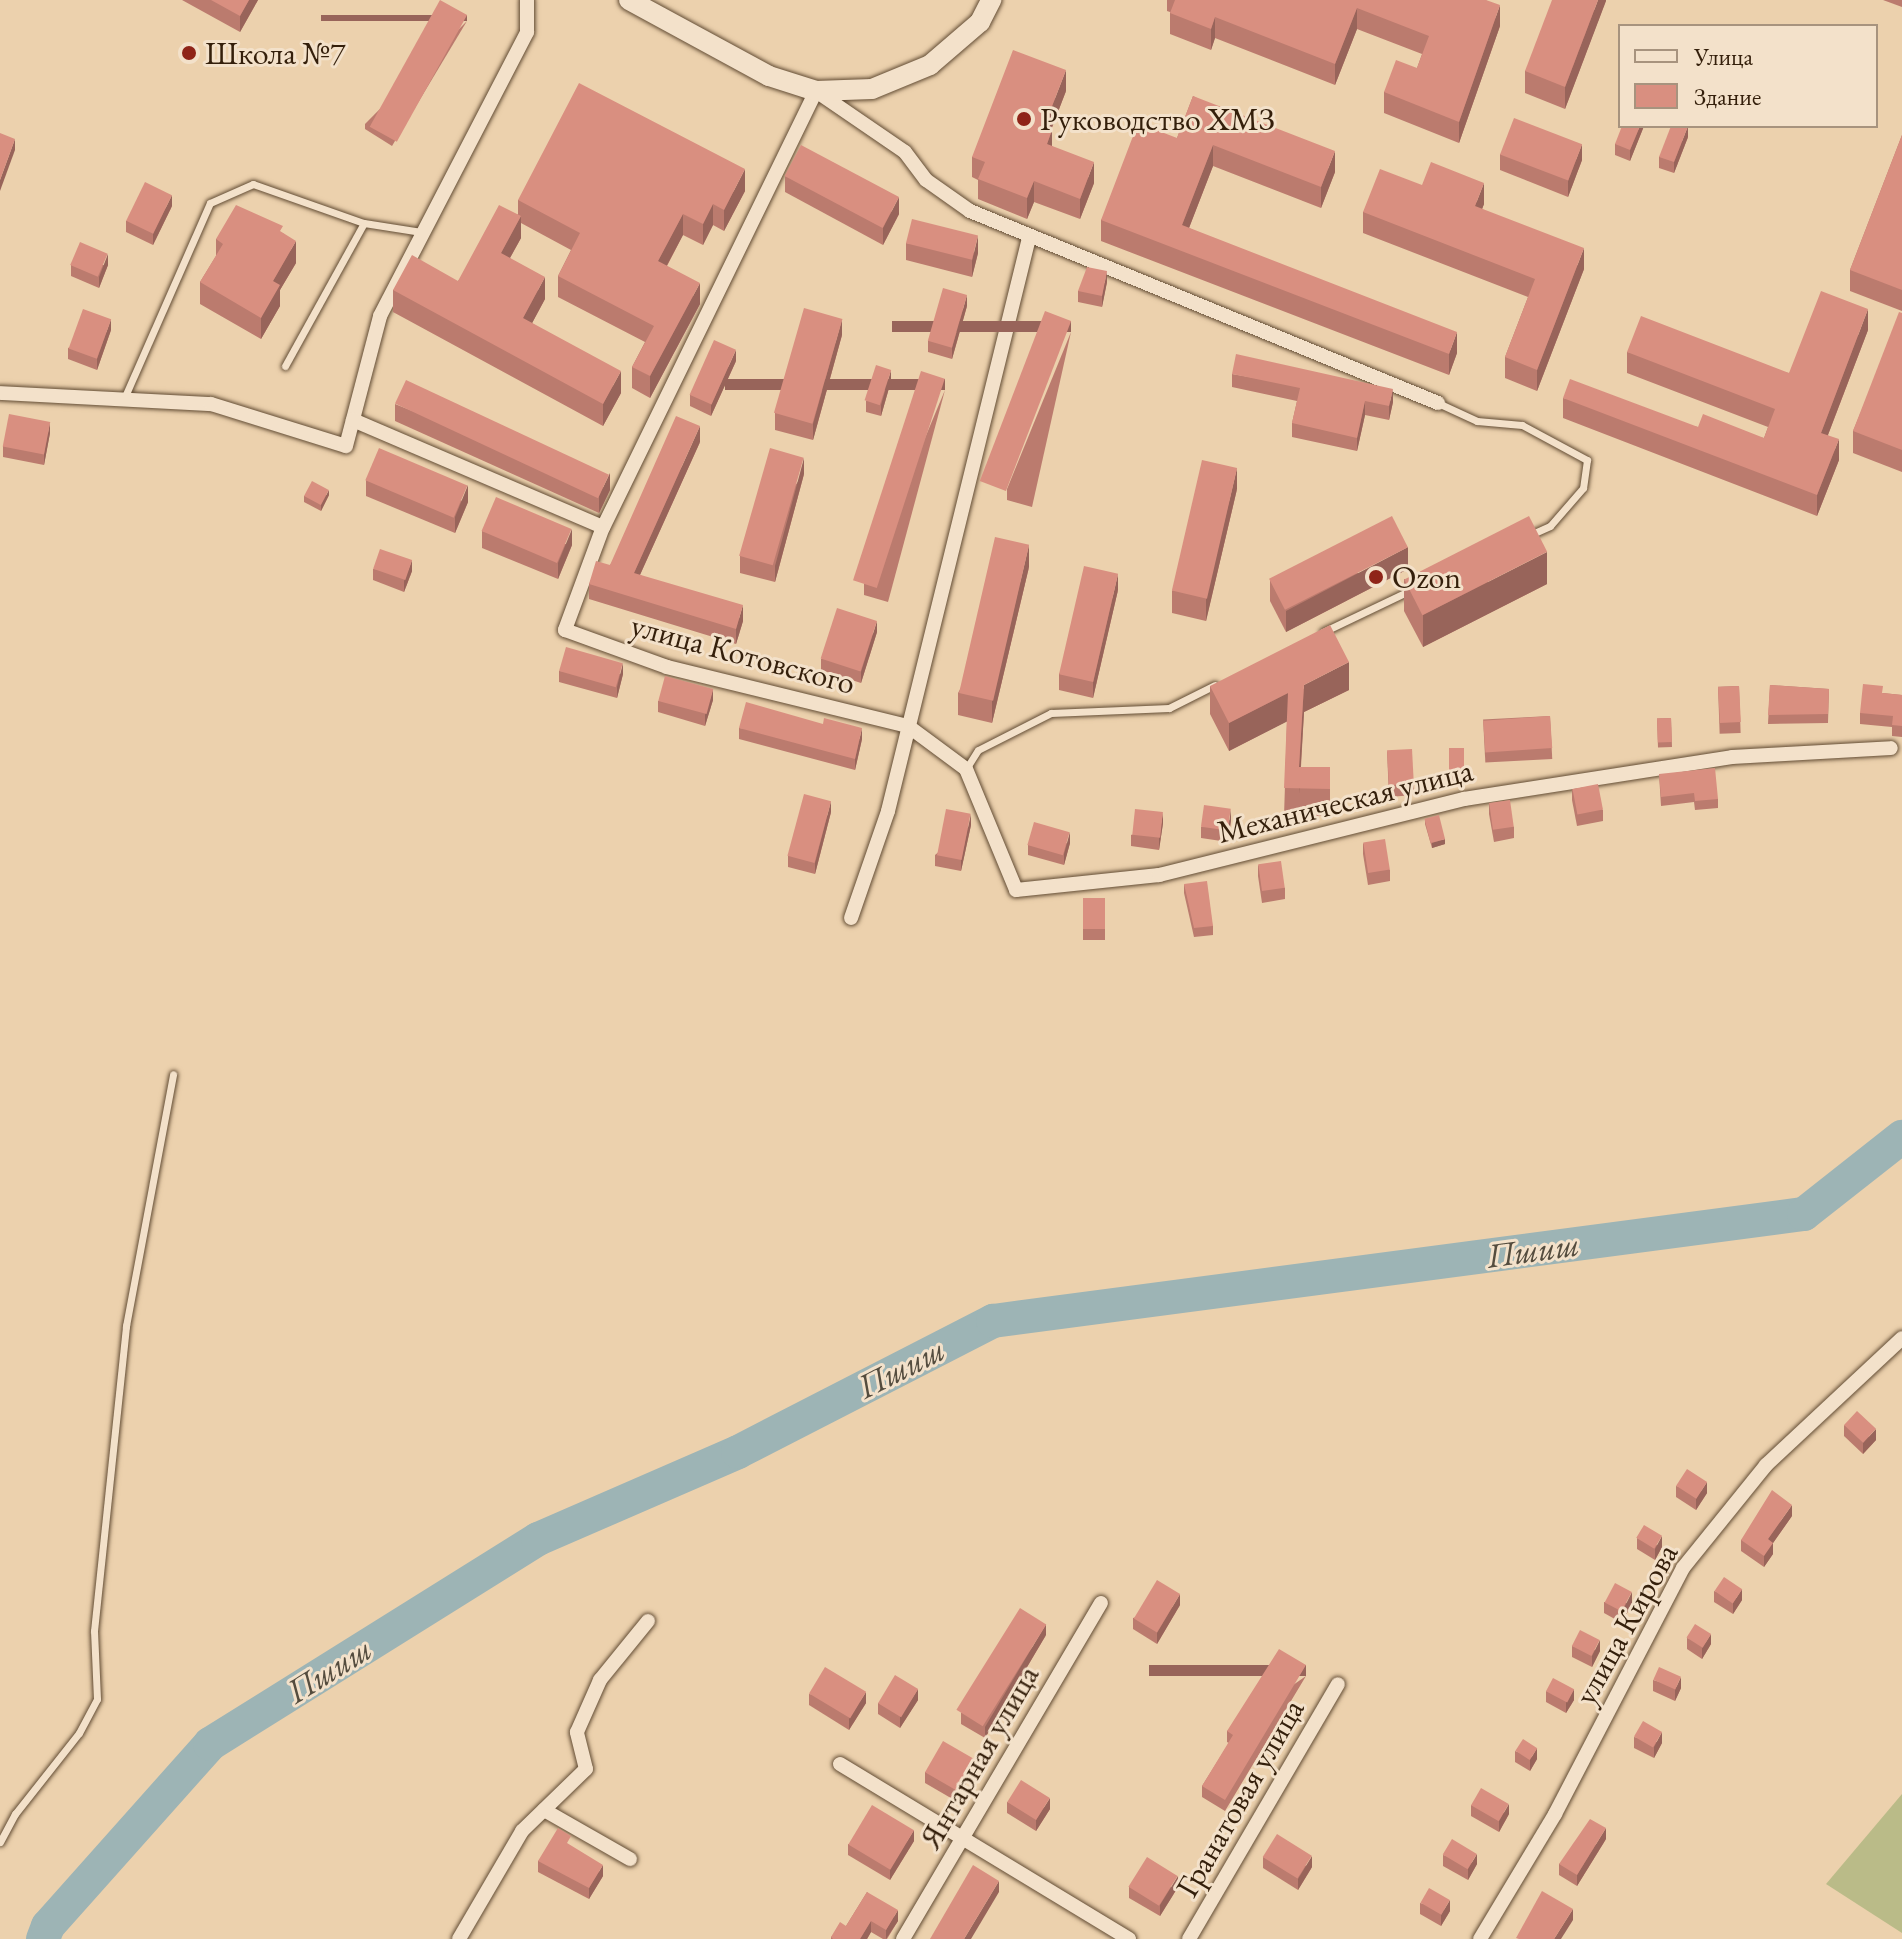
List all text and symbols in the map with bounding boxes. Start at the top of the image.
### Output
legend [1618,24,1878,128]
place label: Школа №7 [205,34,345,72]
text: Улица [1694,41,1753,72]
marker: Школа №7 [180,44,198,62]
text: Здание [1694,81,1761,112]
place label: Руководство ХМЗ [1040,100,1275,138]
marker: Руководство ХМЗ [1015,110,1033,128]
place label: Ozon [1392,558,1461,596]
marker: Ozon [1367,568,1385,586]
street label: улица Котовского [627,606,859,702]
street label: Механическая улица [1213,751,1477,851]
water label: Пшиш [1484,1223,1582,1277]
water label: Пшиш [850,1329,952,1407]
street label: улица Кирова [1566,1537,1686,1711]
water label: Пшиш [279,1628,379,1712]
street label: Янтарная улица [911,1658,1047,1856]
street label: Гранатовая улица [1168,1692,1312,1904]

